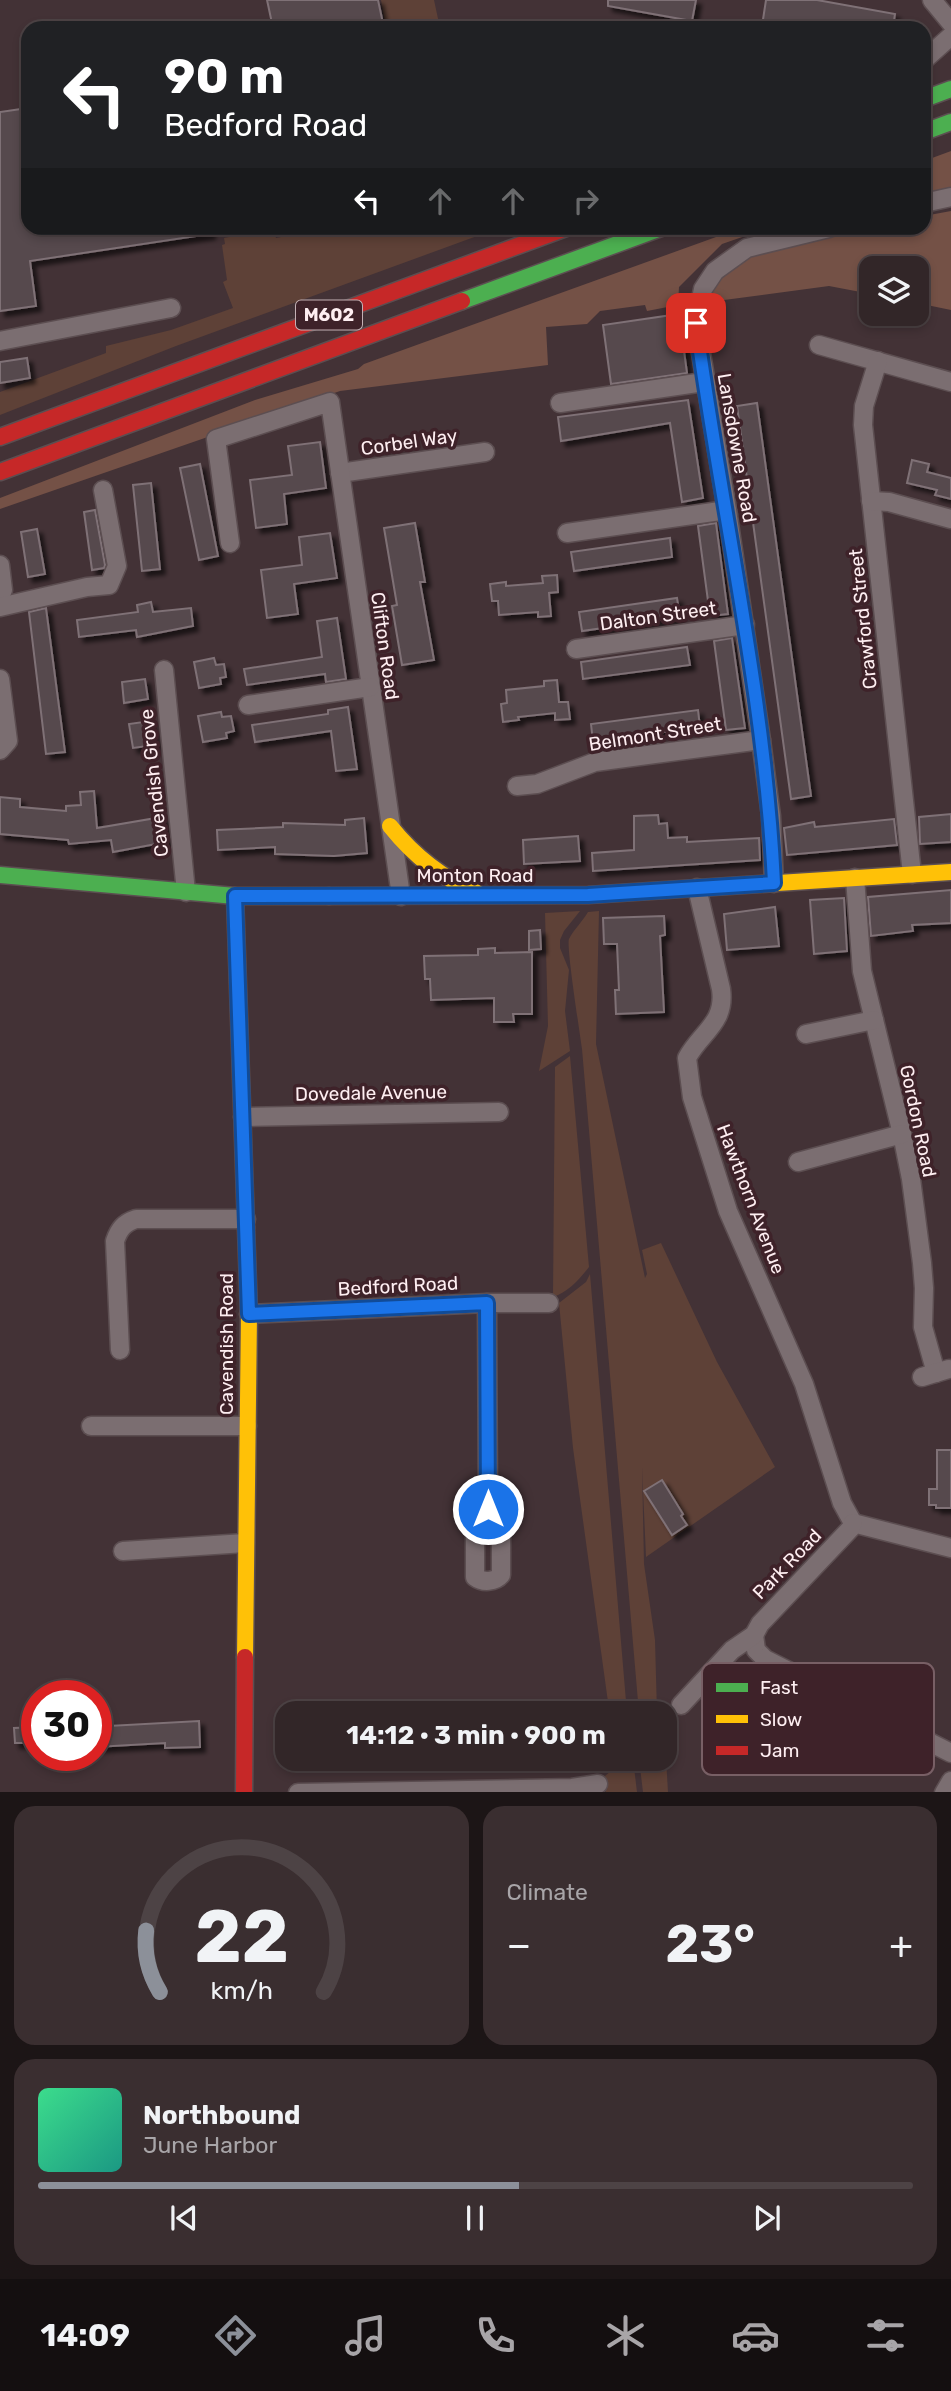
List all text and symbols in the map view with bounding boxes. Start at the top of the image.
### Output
text: 90 m [164,47,284,105]
icon: left [49,49,140,140]
text: Bedford Road [164,106,367,144]
icon: left [348,182,386,220]
icon: ahead [421,182,459,220]
icon: ahead [494,182,532,220]
icon: right [567,182,605,220]
map controls [859,256,929,326]
button: layers [859,256,929,326]
pin [666,293,726,353]
road number: M602 [296,300,362,330]
icon: arrive [677,304,715,342]
street label: Lansdowne Road [713,371,761,525]
street label: Corbel Way [359,424,459,460]
street label: Crawford Street [844,547,882,690]
street label: Clifton Road [366,591,404,701]
street label: Dalton Street [598,596,718,636]
street label: Cavendish Grove [135,708,173,858]
street label: Belmont Street [587,712,724,756]
street label: Monton Road [417,864,533,887]
street label: Gordon Road [895,1063,941,1179]
street label: Dovedale Avenue [295,1080,447,1106]
street label: Hawthorn Avenue [712,1121,790,1277]
street label: Bedford Road [337,1271,459,1301]
street label: Cavendish Road [215,1273,238,1415]
position arrow [451,1472,525,1546]
street label: Park Road [748,1524,826,1604]
legend [702,1663,934,1775]
text: Fast [760,1676,799,1699]
speed limit sign: 30 [21,1680,112,1771]
text: Slow [760,1708,802,1731]
text: 14:12 · 3 min · 900 m [346,1720,606,1751]
text: Jam [760,1739,799,1762]
text: Climate [507,1878,588,1906]
text: 22 [194,1894,289,1980]
text: 23° [666,1913,755,1975]
text: − [507,1922,531,1968]
text: + [889,1922,913,1968]
text: km/h [210,1975,272,2004]
text: Northbound [143,2100,301,2131]
text: June Harbor [143,2131,277,2159]
icon: previous [165,2199,203,2237]
icon: pause [456,2199,494,2237]
icon: next [748,2199,786,2237]
icon: directions [211,2311,260,2360]
icon: music [341,2311,390,2360]
icon: phone [471,2311,520,2360]
icon: climate [601,2311,650,2360]
icon: car [731,2311,780,2360]
icon: filters [861,2311,910,2360]
text: 14:09 [41,2316,130,2354]

